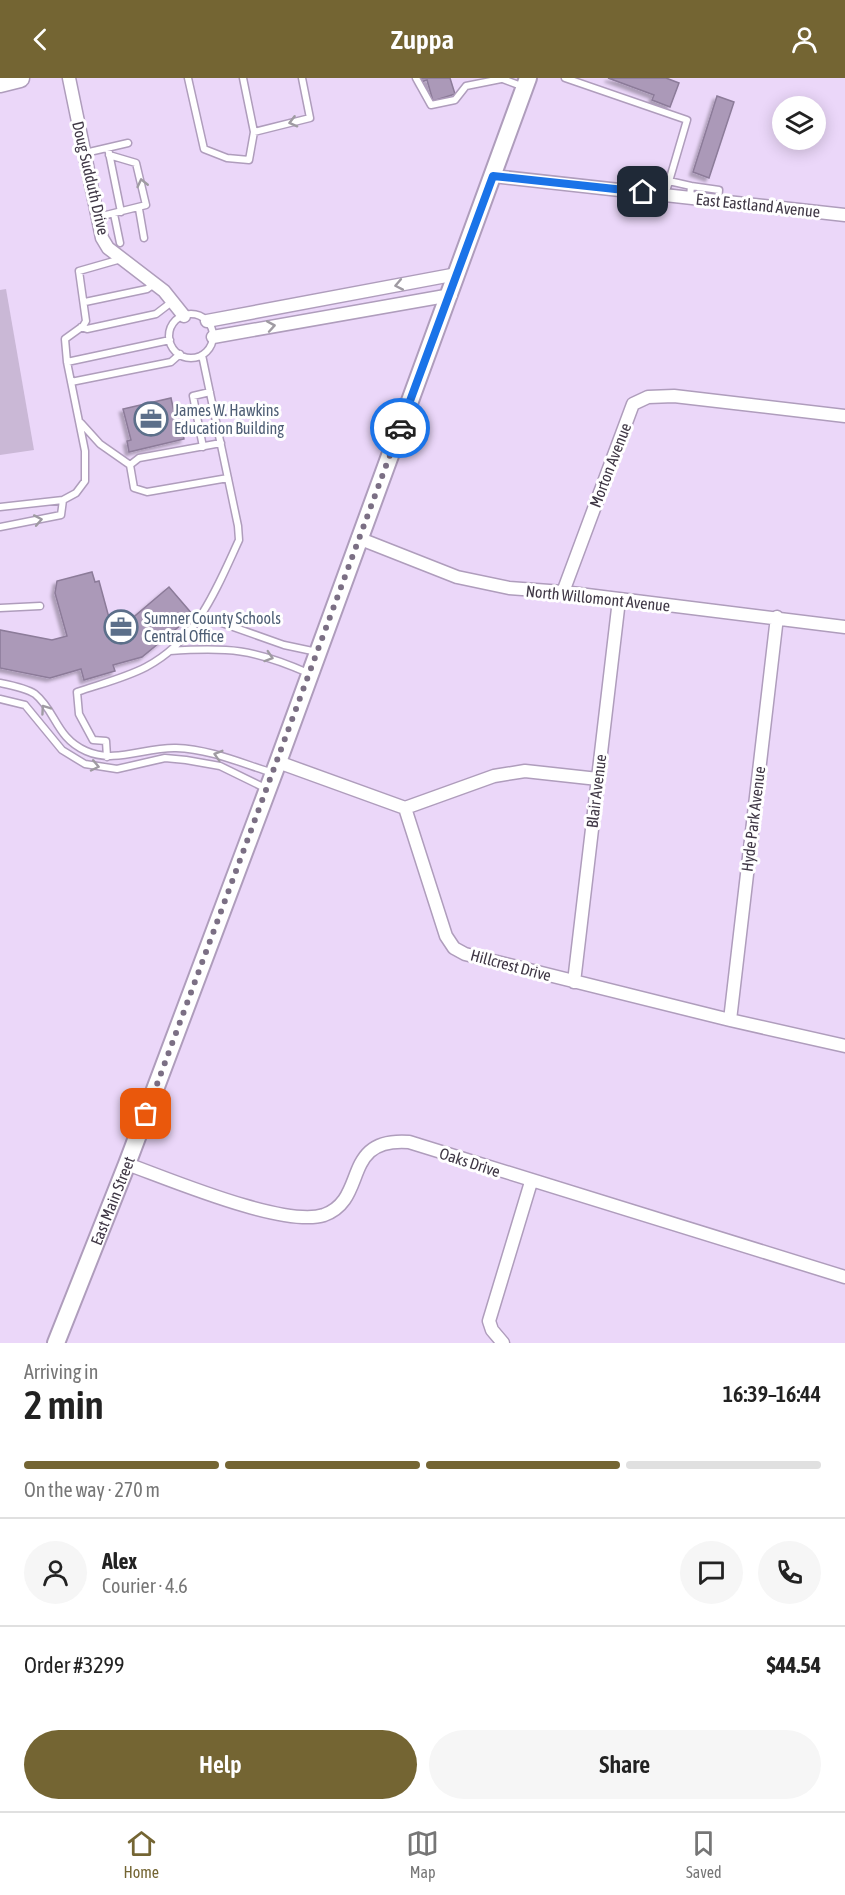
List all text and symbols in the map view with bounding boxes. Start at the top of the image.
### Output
icon: back [24,23,57,56]
icon: person [788,23,821,56]
text: Zuppa [391,24,454,55]
map controls [772,96,826,150]
button: layers [772,96,826,150]
one-way arrow [288,115,298,128]
street label: Doug Sudduth Drive [68,119,113,237]
pin [617,166,668,217]
icon: home [626,175,659,208]
one-way arrow [136,178,149,188]
street label: East Eastland Avenue [695,190,821,220]
one-way arrow [395,278,405,291]
one-way arrow [265,320,275,333]
courier [370,398,430,458]
office icon: James W. Hawkins Education Building [133,401,169,437]
place label: James W. Hawkins Education Building [174,401,284,438]
icon: car [384,412,417,445]
street label: Morton Avenue [586,420,634,510]
one-way arrow [33,514,43,527]
street label: North Willomont Avenue [525,581,671,615]
office icon: Sumner County Schools Central Office [103,609,139,645]
place label: Sumner County Schools Central Office [144,609,281,645]
one-way arrow [263,650,274,662]
one-way arrow [41,704,52,715]
one-way arrow [213,750,224,762]
street label: Blair Avenue [583,753,609,829]
one-way arrow [90,759,100,772]
street label: Hyde Park Avenue [738,765,769,873]
street label: Hillcrest Drive [469,946,553,984]
pin [120,1088,171,1139]
icon: bag [129,1097,162,1130]
street label: Oaks Drive [437,1144,503,1180]
street label: East Main Street [87,1154,138,1248]
text: Arriving in [24,1360,98,1383]
text: 16:39–16:44 [723,1381,821,1407]
text: 2 min [24,1383,104,1427]
text: On the way · 270 m [24,1478,160,1501]
button: person [24,1541,87,1604]
button: chat [680,1541,743,1604]
button: phone [758,1541,821,1604]
text: Alex [102,1548,137,1574]
text: Courier · 4.6 [102,1574,188,1597]
text: Order #3299 [24,1652,124,1678]
text: $44.54 [766,1652,821,1678]
button: Help [24,1730,417,1799]
button: Share [429,1730,821,1799]
tab: Home [124,1827,159,1881]
tab: Map [406,1827,439,1881]
tab: Saved [686,1827,721,1881]

